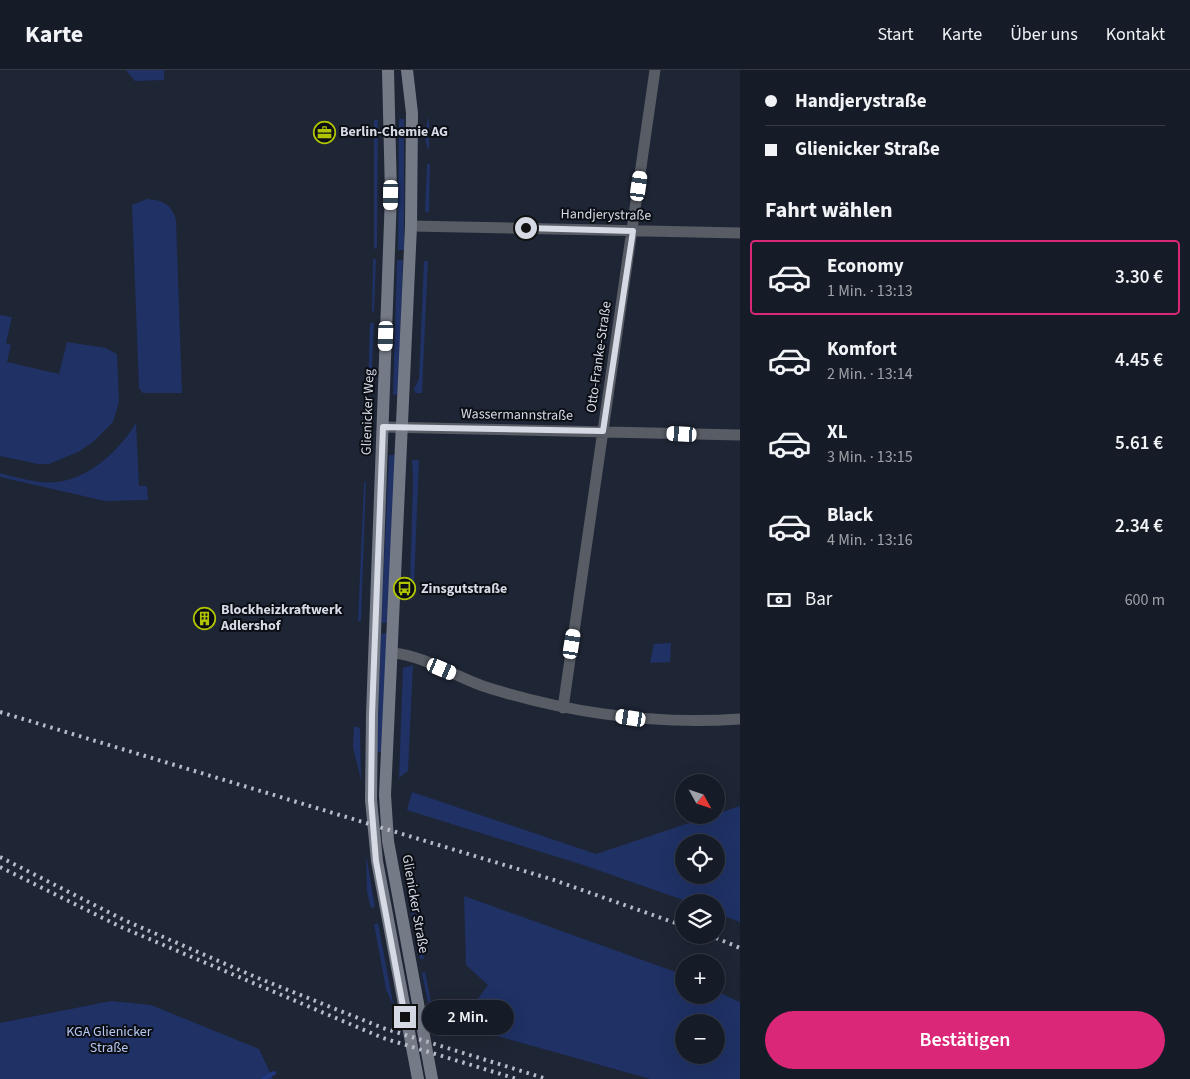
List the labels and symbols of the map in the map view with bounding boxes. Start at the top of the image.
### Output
office icon: Berlin-Chemie AG [312,120,336,144]
place label: Berlin-Chemie AG [340,122,448,142]
car [629,170,648,202]
car [383,180,398,210]
street label: Handjerystraße [560,204,652,226]
route start [515,217,537,239]
street label: Otto-Franke-Straße [581,300,617,414]
car [377,321,394,351]
street label: Glienicker Weg [357,369,379,455]
street label: Wassermannstraße [461,404,573,426]
car [666,426,697,442]
bus stop icon: Zinsgutstraße [393,577,417,601]
place label: Zinsgutstraße [421,579,507,599]
place label: Blockheizkraftwerk Adlershof [220,600,342,636]
building icon: Blockheizkraftwerk Adlershof [193,606,217,630]
car [562,628,581,660]
car [425,656,458,682]
car [615,708,646,728]
north arrow [675,774,725,824]
street label: Glienicker Straße [396,853,434,955]
callout: 2 Min. [422,1000,515,1034]
route end [394,1006,416,1028]
park label: KGA Glienicker Straße [66,1022,152,1058]

